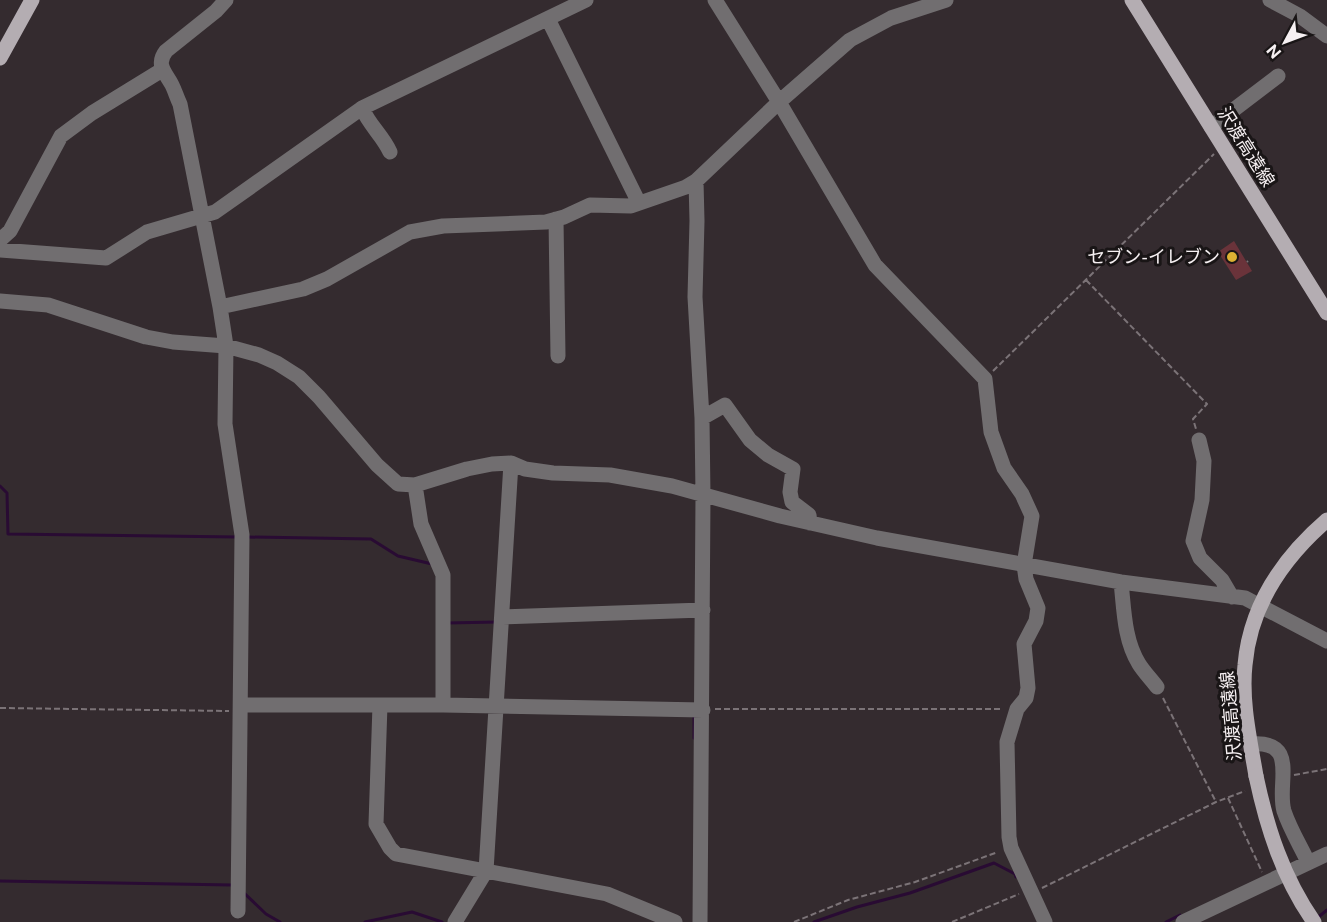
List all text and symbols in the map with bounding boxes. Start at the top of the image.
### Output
north arrow [1255,12,1315,72]
text: N [1263,41,1285,62]
street label: 沢渡高遠線 [1214,103,1279,190]
place label: セブン-イレブン [1087,246,1220,267]
marker: セブン-イレブン [1225,250,1239,264]
street label: 沢渡高遠線 [1216,670,1245,762]

